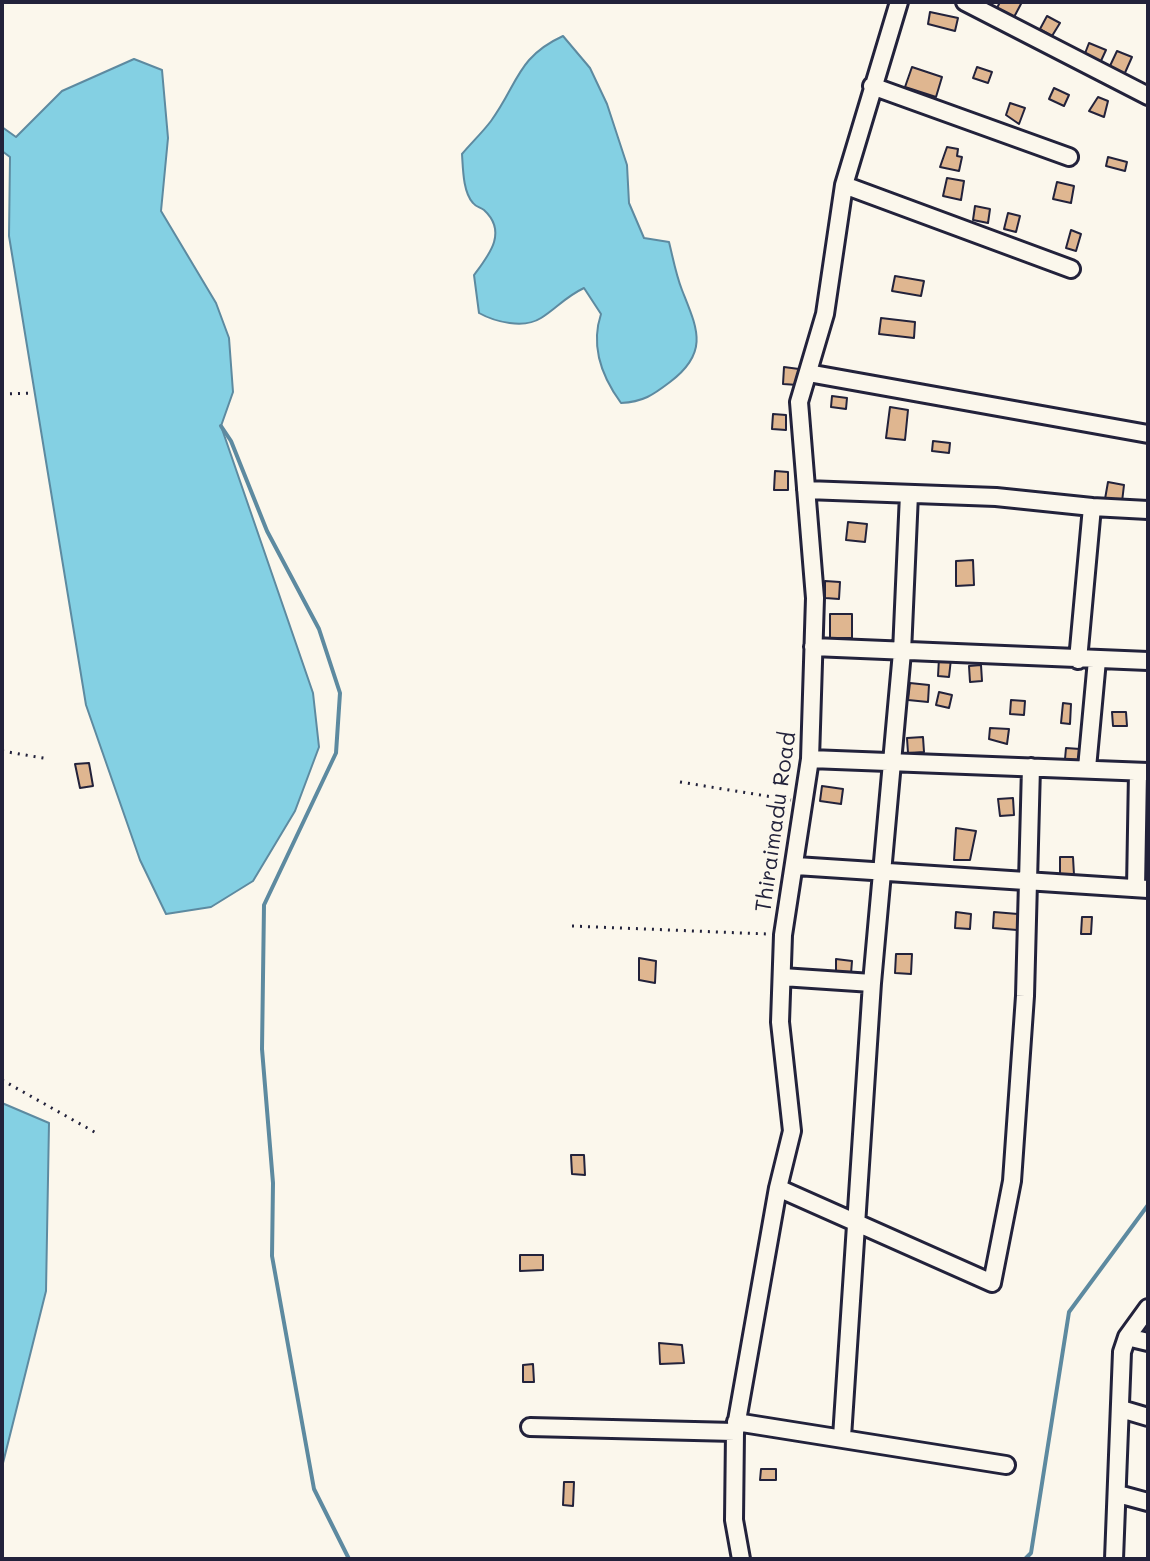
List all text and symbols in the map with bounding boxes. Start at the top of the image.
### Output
street label: Thiraimadu Road [750,730,802,914]

